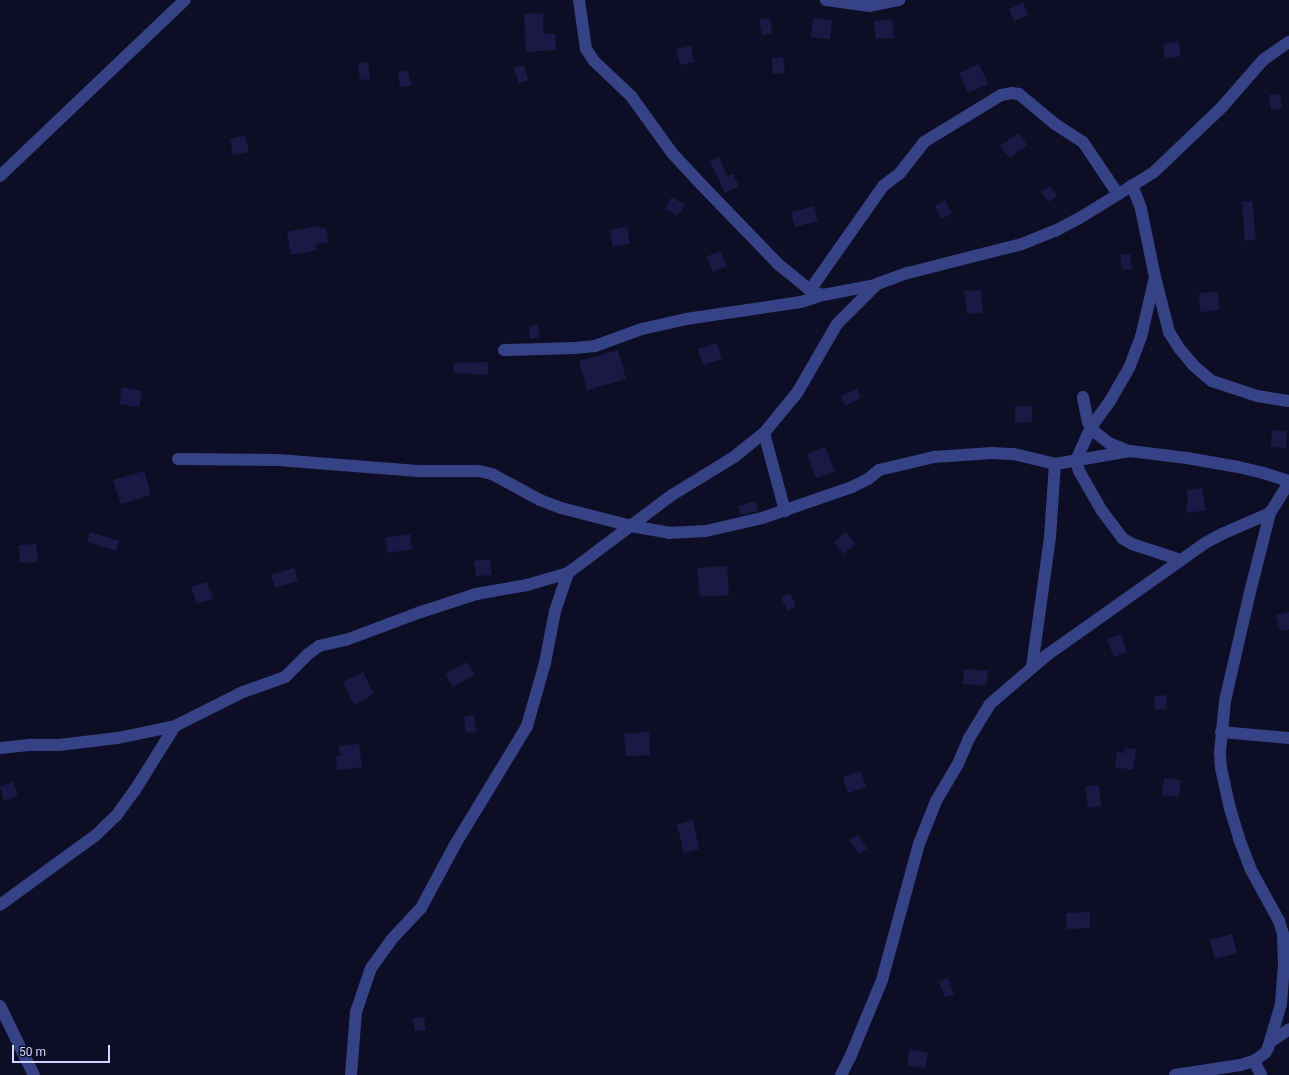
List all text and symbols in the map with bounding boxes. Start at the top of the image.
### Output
scale bar [14,1037,112,1063]
text: 50 m [19,1045,46,1059]

